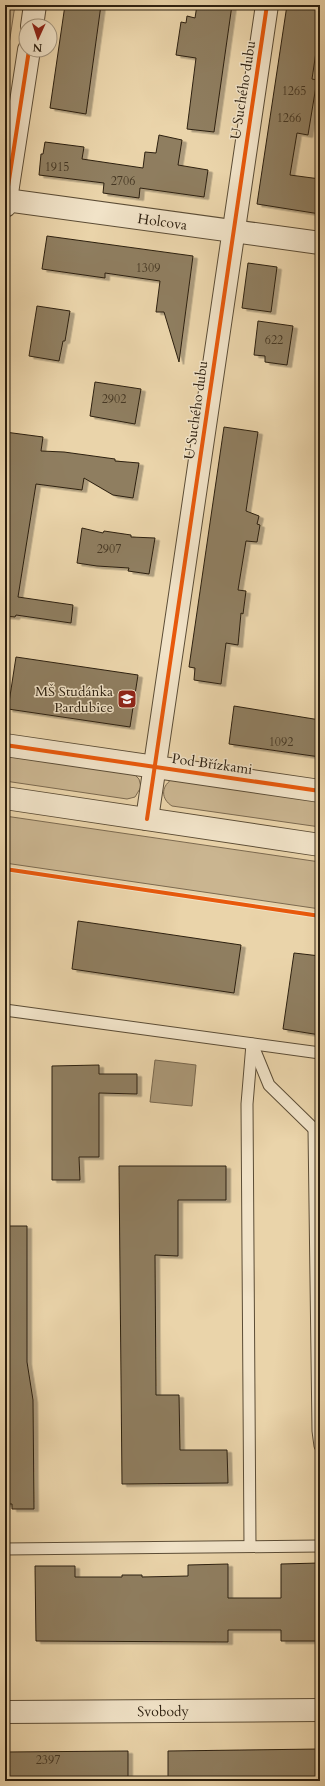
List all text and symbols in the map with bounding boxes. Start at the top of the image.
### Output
north arrow [18,18,58,58]
street label: U Suchého dubu [226,39,260,141]
text: N [32,40,43,55]
house number: 1265 [282,83,306,99]
house number: 1266 [277,110,301,126]
house number: 1915 [45,159,69,175]
house number: 2706 [111,173,135,189]
street label: Holcova [136,209,189,234]
house number: 1309 [136,260,160,276]
house number: 622 [265,332,283,348]
street label: U Suchého dubu [180,359,212,461]
house number: 2902 [102,391,126,407]
house number: 2907 [97,541,121,557]
place label: MŠ Studánka Pardubice [35,682,113,717]
school or university icon: MŠ Studánka Pardubice [116,688,138,710]
house number: 1092 [269,734,293,750]
street label: Pod Břízkami [170,749,254,779]
street label: Svobody [137,1701,189,1721]
house number: 2397 [36,1752,60,1768]

